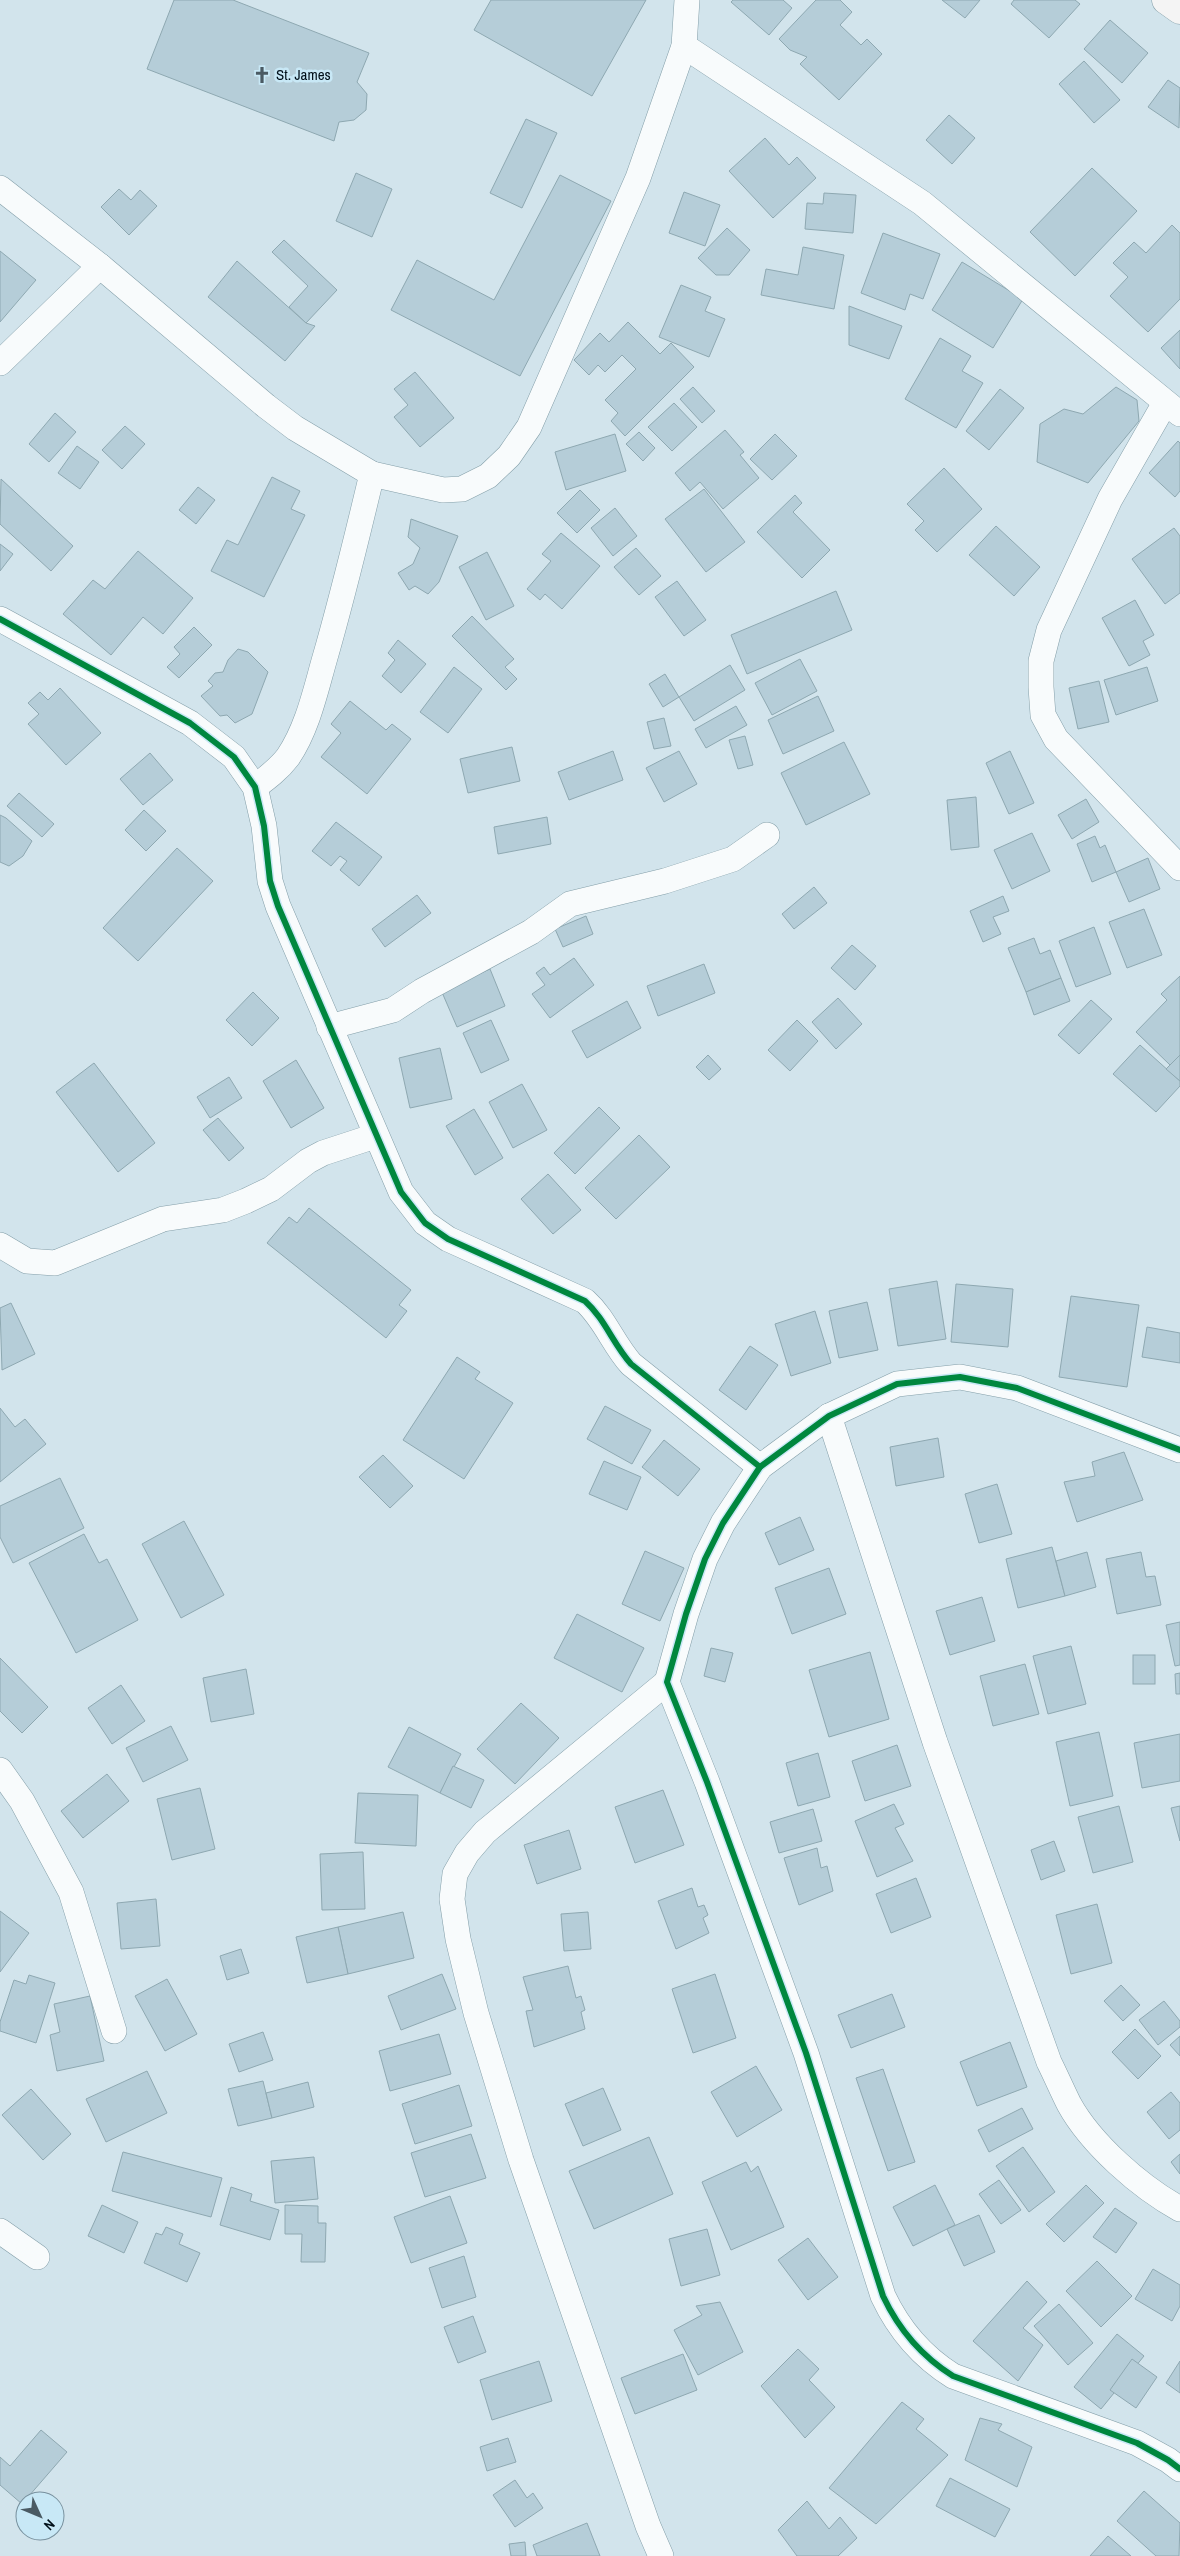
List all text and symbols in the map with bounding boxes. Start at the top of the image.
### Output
place label: St. James [276,64,331,85]
church icon: St. James [252,65,272,85]
north arrow [15,2491,65,2541]
text: N [40,2516,59,2534]

